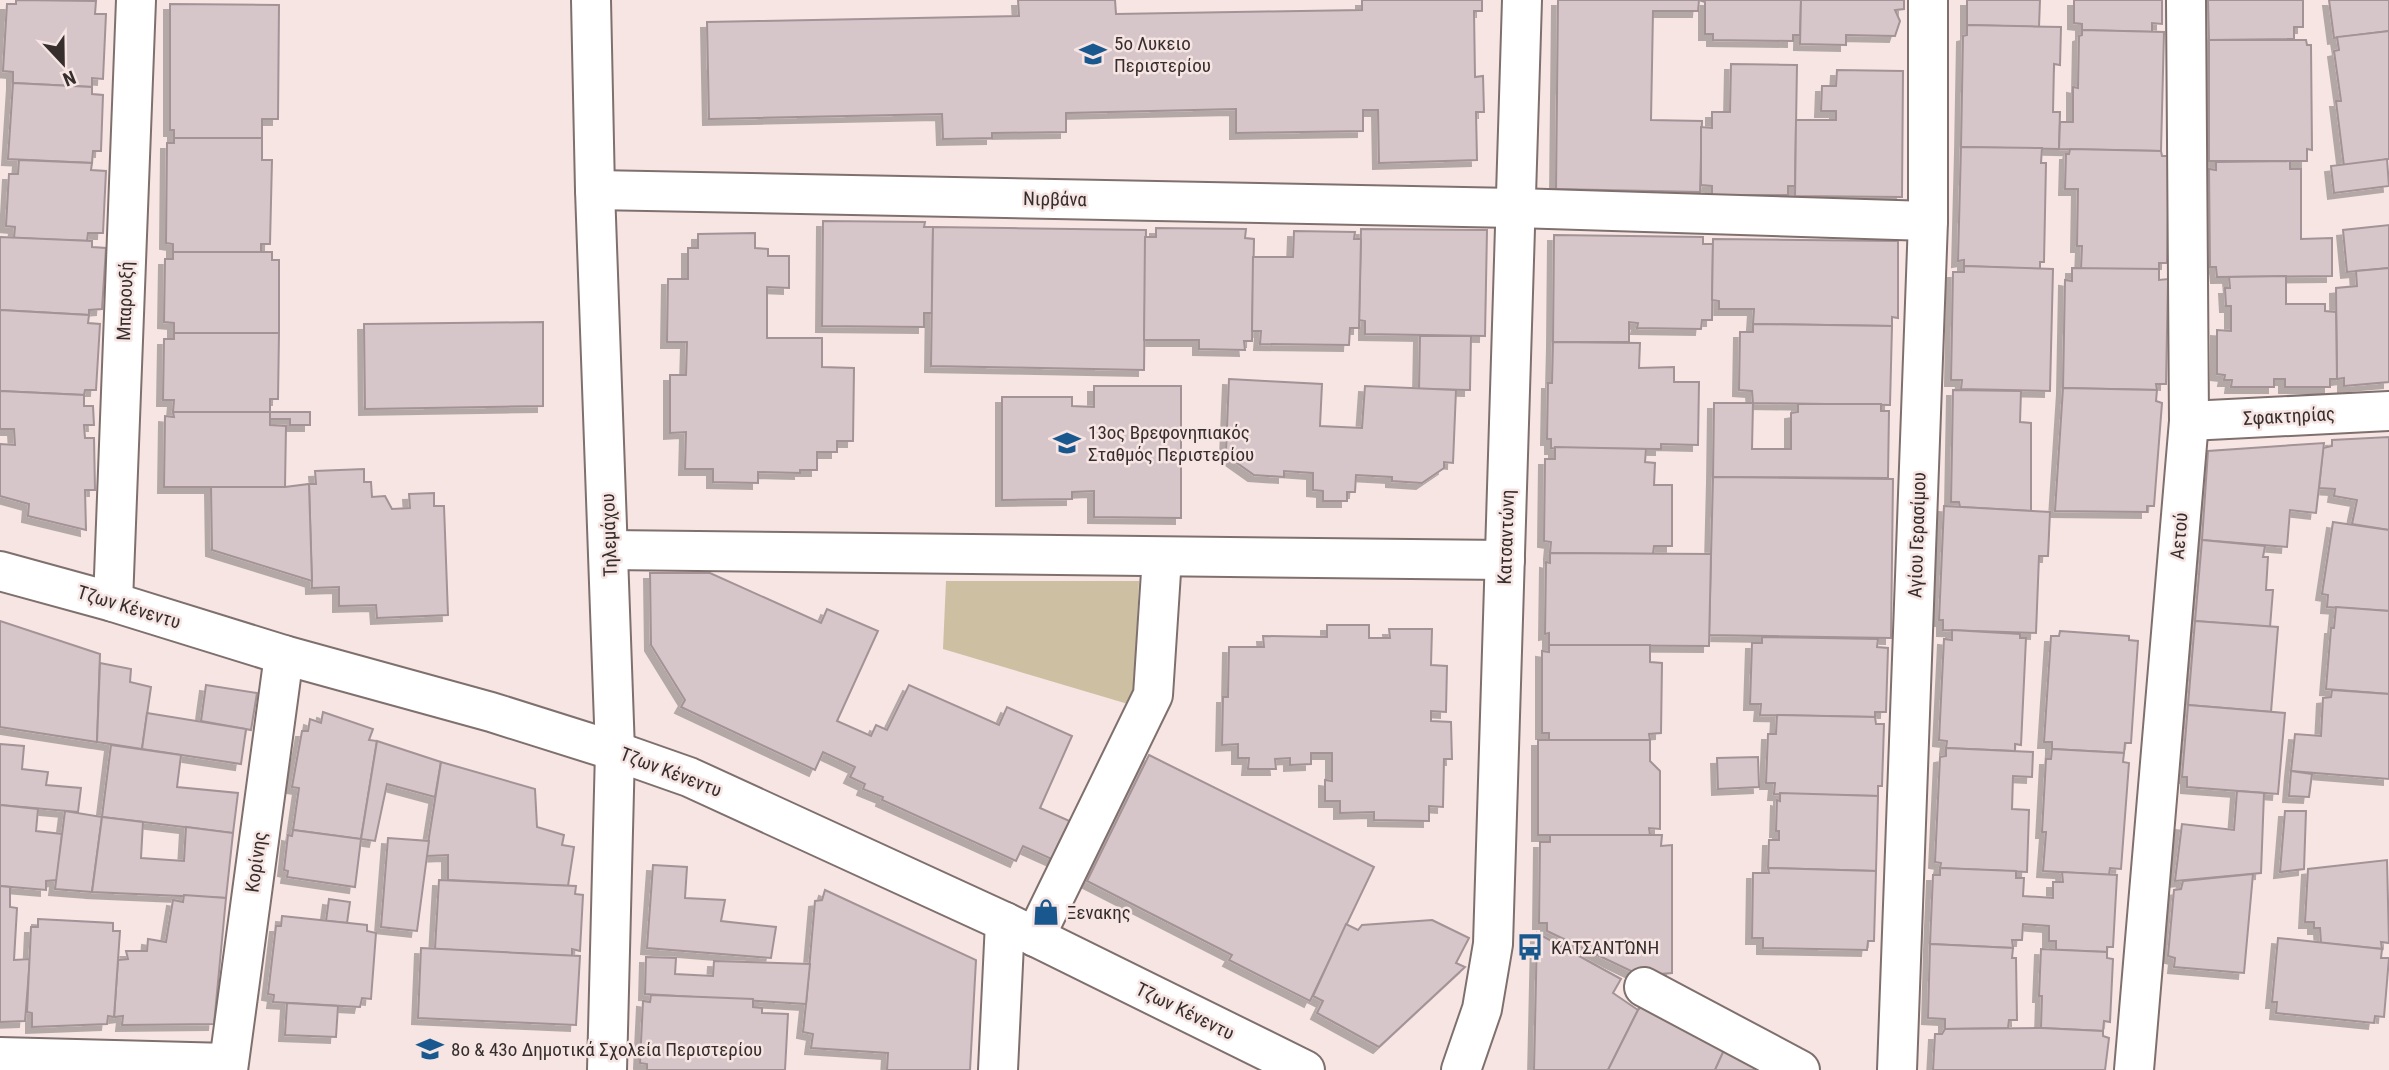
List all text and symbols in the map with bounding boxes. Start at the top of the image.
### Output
north arrow [28,28,98,98]
place label: 5ο Λυκειο Περιστερίου [1114,32,1211,77]
school or university icon: 5ο Λυκειο Περιστερίου [1078,39,1108,69]
text: N [59,65,79,91]
street label: Νιρβάνα [1023,187,1088,211]
street label: Μπαρουξή [112,261,138,341]
street label: Σφακτηρίας [2243,402,2335,430]
place label: 13ος Βρεφονηπιακός Σταθμός Περιστερίου [1088,421,1254,466]
school or university icon: 13ος Βρεφονηπιακός Σταθμός Περιστερίου [1052,428,1082,458]
street label: Αγίου Γερασίμου [1903,472,1931,598]
street label: Κατσαντώνη [1493,489,1519,585]
street label: Τηλεμάχου [596,493,622,577]
street label: Αετού [2165,512,2193,560]
street label: Τζων Κένεντυ [75,580,183,634]
street label: Τζων Κένεντυ [617,742,725,802]
street label: Κορίνης [240,830,272,894]
shop icon: Ξενακης [1031,897,1061,927]
place label: Ξενακης [1067,901,1131,924]
bus stop icon: ΚΑΤΣΑΝΤΏΝΗ [1515,932,1545,962]
place label: ΚΑΤΣΑΝΤΏΝΗ [1551,936,1659,959]
street label: Τζων Κένεντυ [1132,977,1238,1045]
school or university icon: 8ο & 43ο Δημοτικά Σχολεία Περιστερίου [415,1034,445,1064]
place label: 8ο & 43ο Δημοτικά Σχολεία Περιστερίου [451,1038,762,1061]

